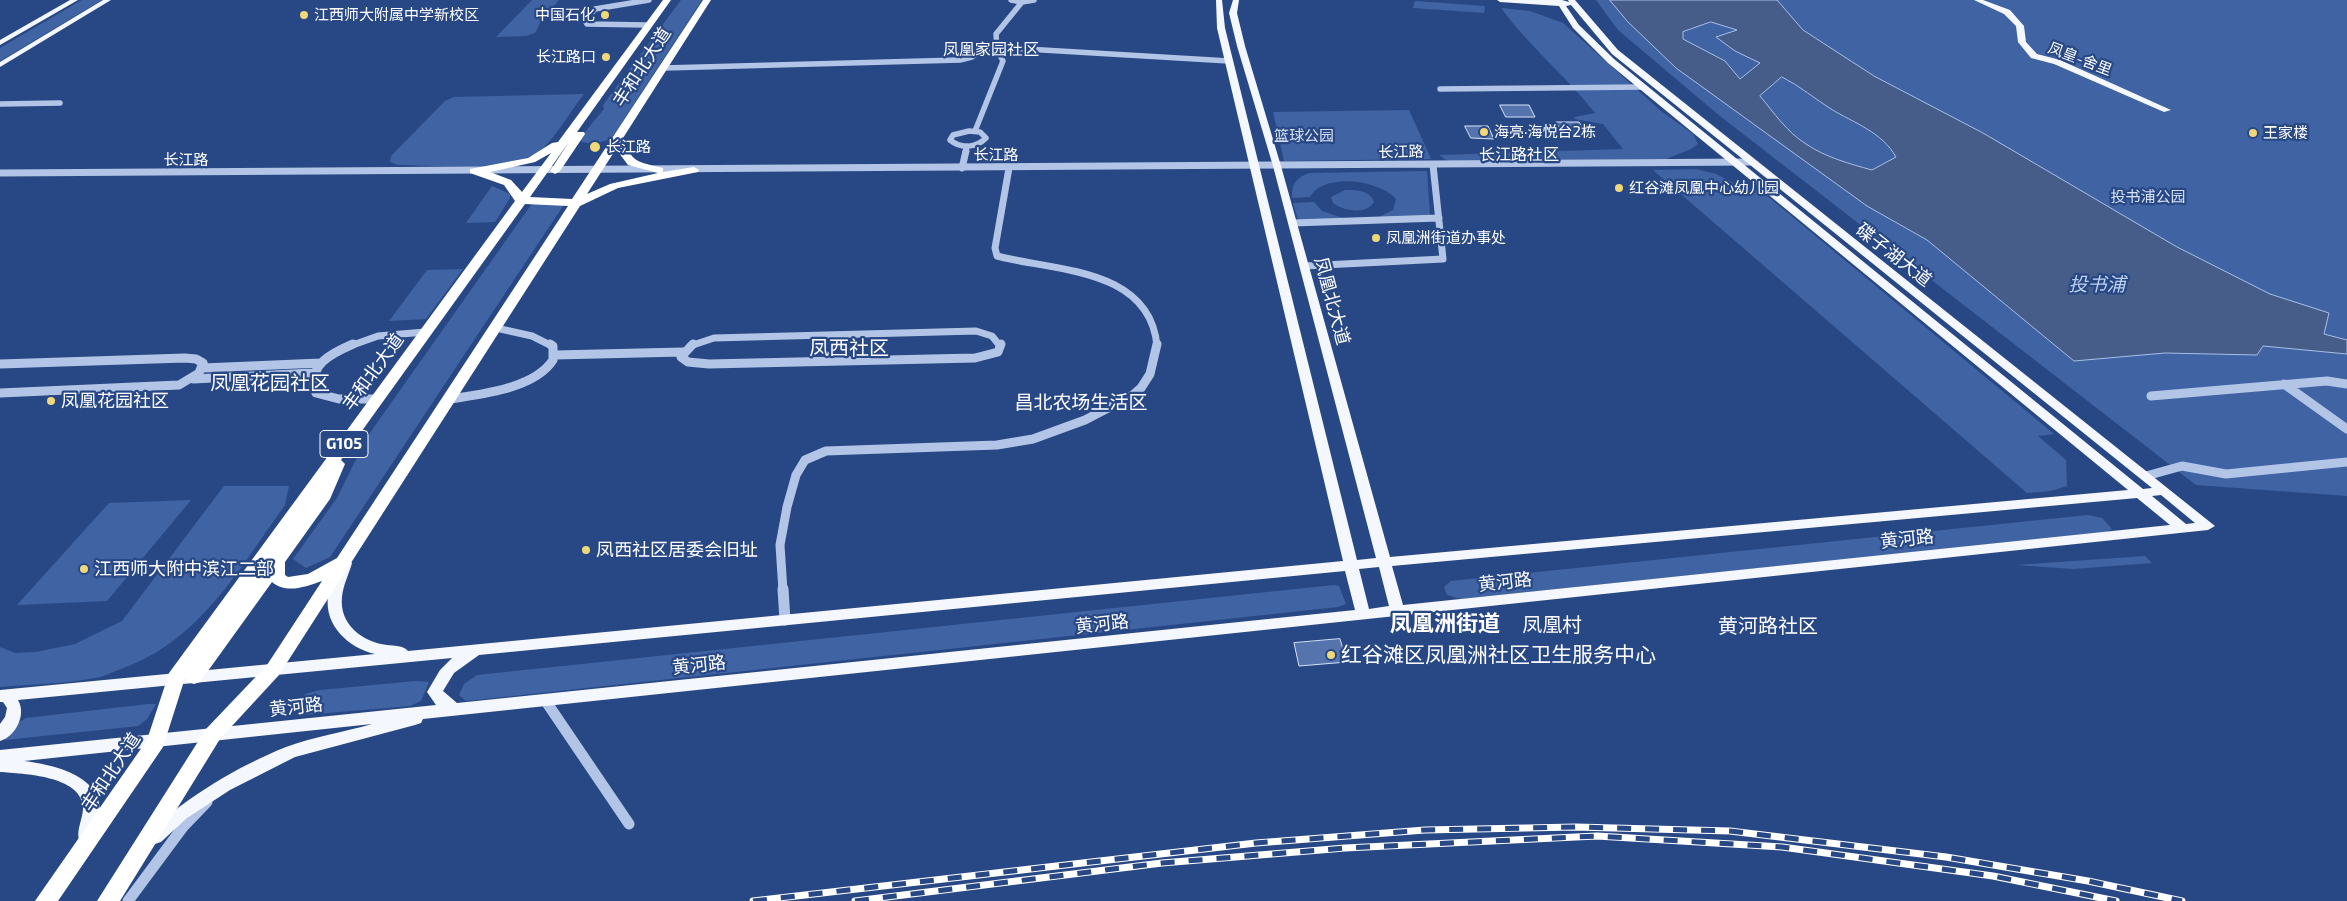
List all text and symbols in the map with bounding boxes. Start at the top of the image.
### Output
place label: 江西师大附属中学新校区 [314,6,479,24]
place label: 中国石化 [535,6,595,24]
marker: 江西师大附属中学新校区 [298,9,310,21]
marker: 中国石化 [599,9,611,21]
street label: 丰和北大道 [608,23,676,111]
street label: 凤皇-舍里 [2046,39,2114,79]
district label: 凤凰家园社区 [943,40,1039,60]
place label: 长江路口 [536,48,596,66]
marker: 长江路口 [600,51,612,63]
place label: 海亮·海悦台2栋 [1494,123,1596,141]
place label: 王家楼 [2263,124,2308,142]
marker: 海亮·海悦台2栋 [1478,126,1490,138]
park label: 篮球公园 [1274,127,1334,145]
marker: 王家楼 [2247,127,2259,139]
place label: 长江路 [606,138,651,156]
marker: 长江路 [588,140,602,154]
street label: 长江路 [1378,143,1424,161]
district label: 长江路社区 [1479,145,1559,165]
street label: 长江路 [974,146,1018,164]
street label: 长江路 [164,151,208,169]
place label: 红谷滩凤凰中心幼儿园 [1629,179,1779,197]
marker: 红谷滩凤凰中心幼儿园 [1613,182,1625,194]
park label: 投书浦公园 [2111,188,2185,206]
street label: 碟子湖大道 [1852,219,1936,291]
place label: 凤凰洲街道办事处 [1386,229,1506,247]
marker: 凤凰洲街道办事处 [1370,232,1382,244]
street label: 凤凰北大道 [1310,255,1354,347]
water label: 投书浦 [2069,274,2125,296]
street label: 丰和北大道 [338,329,408,415]
district label: 凤西社区 [809,336,889,360]
district label: 凤凰花园社区 [210,371,330,395]
place label: 凤凰花园社区 [61,390,169,412]
district label: 昌北农场生活区 [1015,392,1147,414]
marker: 凤凰花园社区 [45,395,57,407]
road number: G105 [320,430,368,458]
street label: 黄河路 [1879,525,1935,553]
place label: 凤西社区居委会旧址 [596,539,758,561]
marker: 凤西社区居委会旧址 [580,544,592,556]
place label: 江西师大附中滨江二部 [94,558,274,580]
marker: 江西师大附中滨江二部 [78,563,90,575]
street label: 黄河路 [1477,568,1533,596]
street label: 黄河路 [1074,610,1130,638]
district label: 凤凰洲街道 [1390,611,1500,637]
district label: 凤凰村 [1522,613,1582,637]
district label: 黄河路社区 [1718,614,1818,638]
place label: 红谷滩区凤凰洲社区卫生服务中心 [1341,642,1656,668]
marker: 红谷滩区凤凰洲社区卫生服务中心 [1325,649,1337,661]
street label: 黄河路 [671,651,727,679]
street label: 黄河路 [268,693,324,721]
street label: 丰和北大道 [77,729,145,815]

